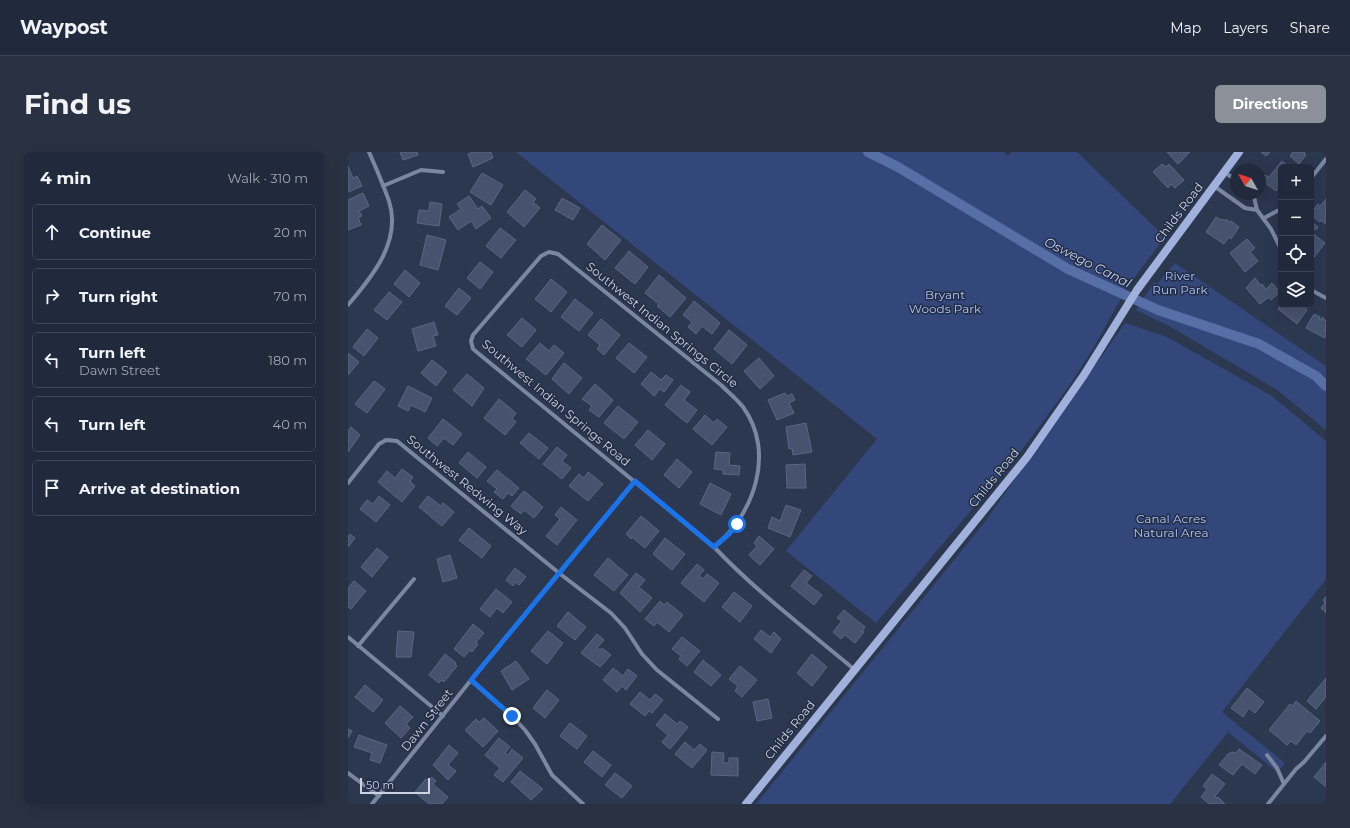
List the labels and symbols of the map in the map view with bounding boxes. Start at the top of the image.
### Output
north arrow [1230,164,1266,200]
street label: Childs Road [1151,180,1206,246]
water label: Oswego Canal [1042,233,1135,291]
street label: Southwest Indian Springs Circle [583,259,741,391]
park label: River Run Park [1152,268,1209,297]
park label: Bryant Woods Park [909,287,982,316]
street label: Southwest Indian Springs Road [479,336,634,469]
street label: Southwest Redwing Way [404,431,531,538]
street label: Childs Road [965,445,1022,510]
park label: Canal Acres Natural Area [1134,511,1208,540]
route start [728,515,746,533]
street label: Dawn Street [398,685,456,754]
street label: Childs Road [761,697,818,762]
route end [503,707,521,725]
scale bar [360,776,430,795]

